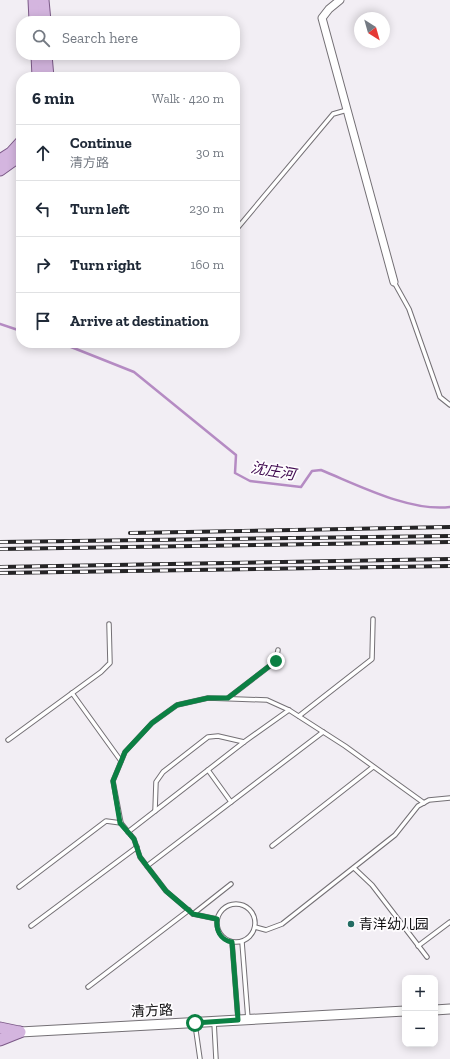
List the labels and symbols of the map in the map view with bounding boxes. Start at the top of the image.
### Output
north arrow [354,12,390,48]
water label: 沈庄河 [249,458,300,484]
route end [267,652,285,670]
place label: 青洋幼儿园 [359,916,429,933]
marker: 青洋幼儿园 [346,919,356,929]
street label: 清方路 [131,1001,173,1021]
route start [186,1014,204,1032]

